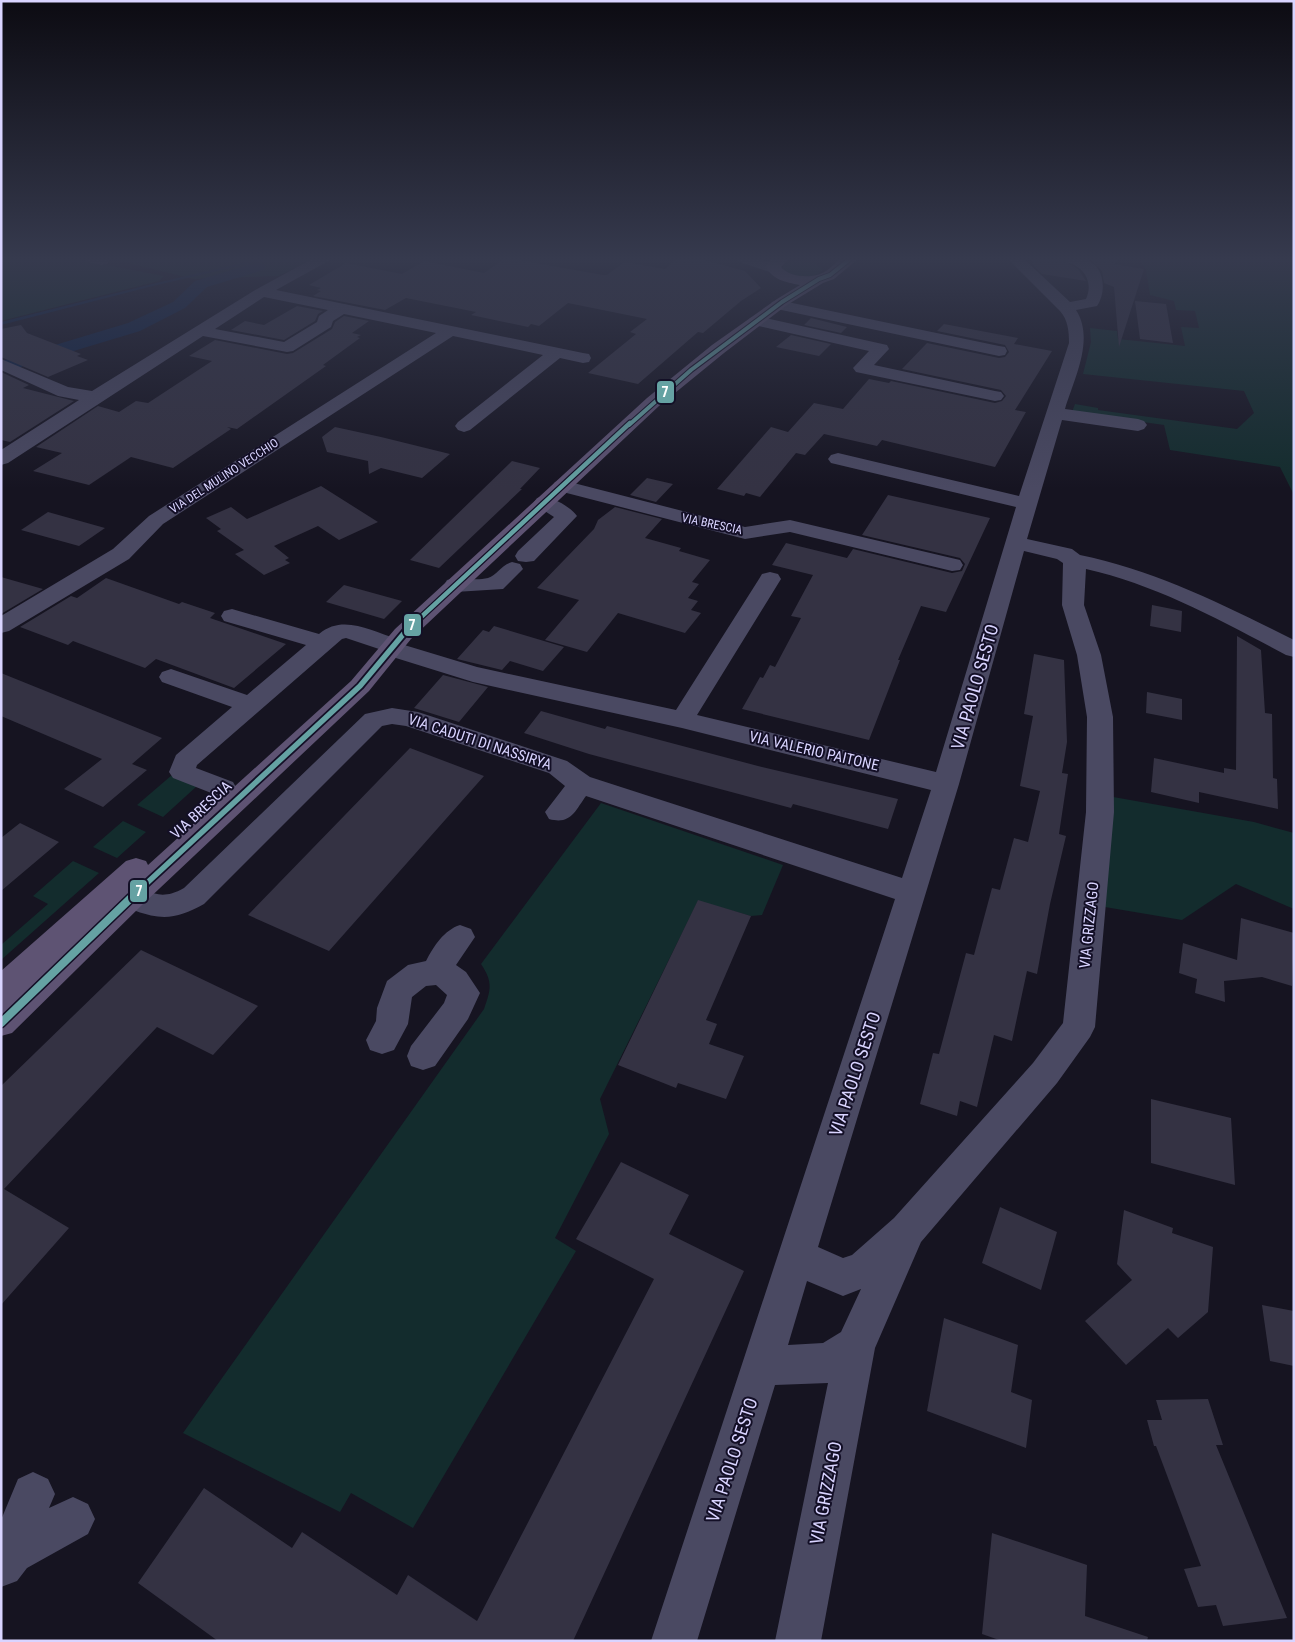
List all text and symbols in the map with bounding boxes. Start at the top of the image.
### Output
line badge: 7 [656,380,675,404]
text: 7 [661,384,669,400]
street label: VIA DEL MULINO VECCHIO [167,436,281,516]
street label: VIA BRESCIA [680,511,744,537]
line badge: 7 [403,613,422,637]
text: 7 [408,617,416,633]
street label: VIA PAOLO SESTO [947,622,1002,752]
street label: VIA CADUTI DI NASSIRYA [406,710,554,774]
street label: VIA VALERIO PAITONE [747,727,881,775]
street label: VIA BRESCIA [167,777,235,843]
line badge: 7 [129,879,148,903]
street label: VIA GRIZZAGO [1075,881,1103,969]
text: 7 [135,883,143,899]
street label: VIA PAOLO SESTO [825,1009,885,1139]
street label: VIA PAOLO SESTO [702,1395,762,1525]
street label: VIA GRIZZAGO [805,1440,846,1546]

